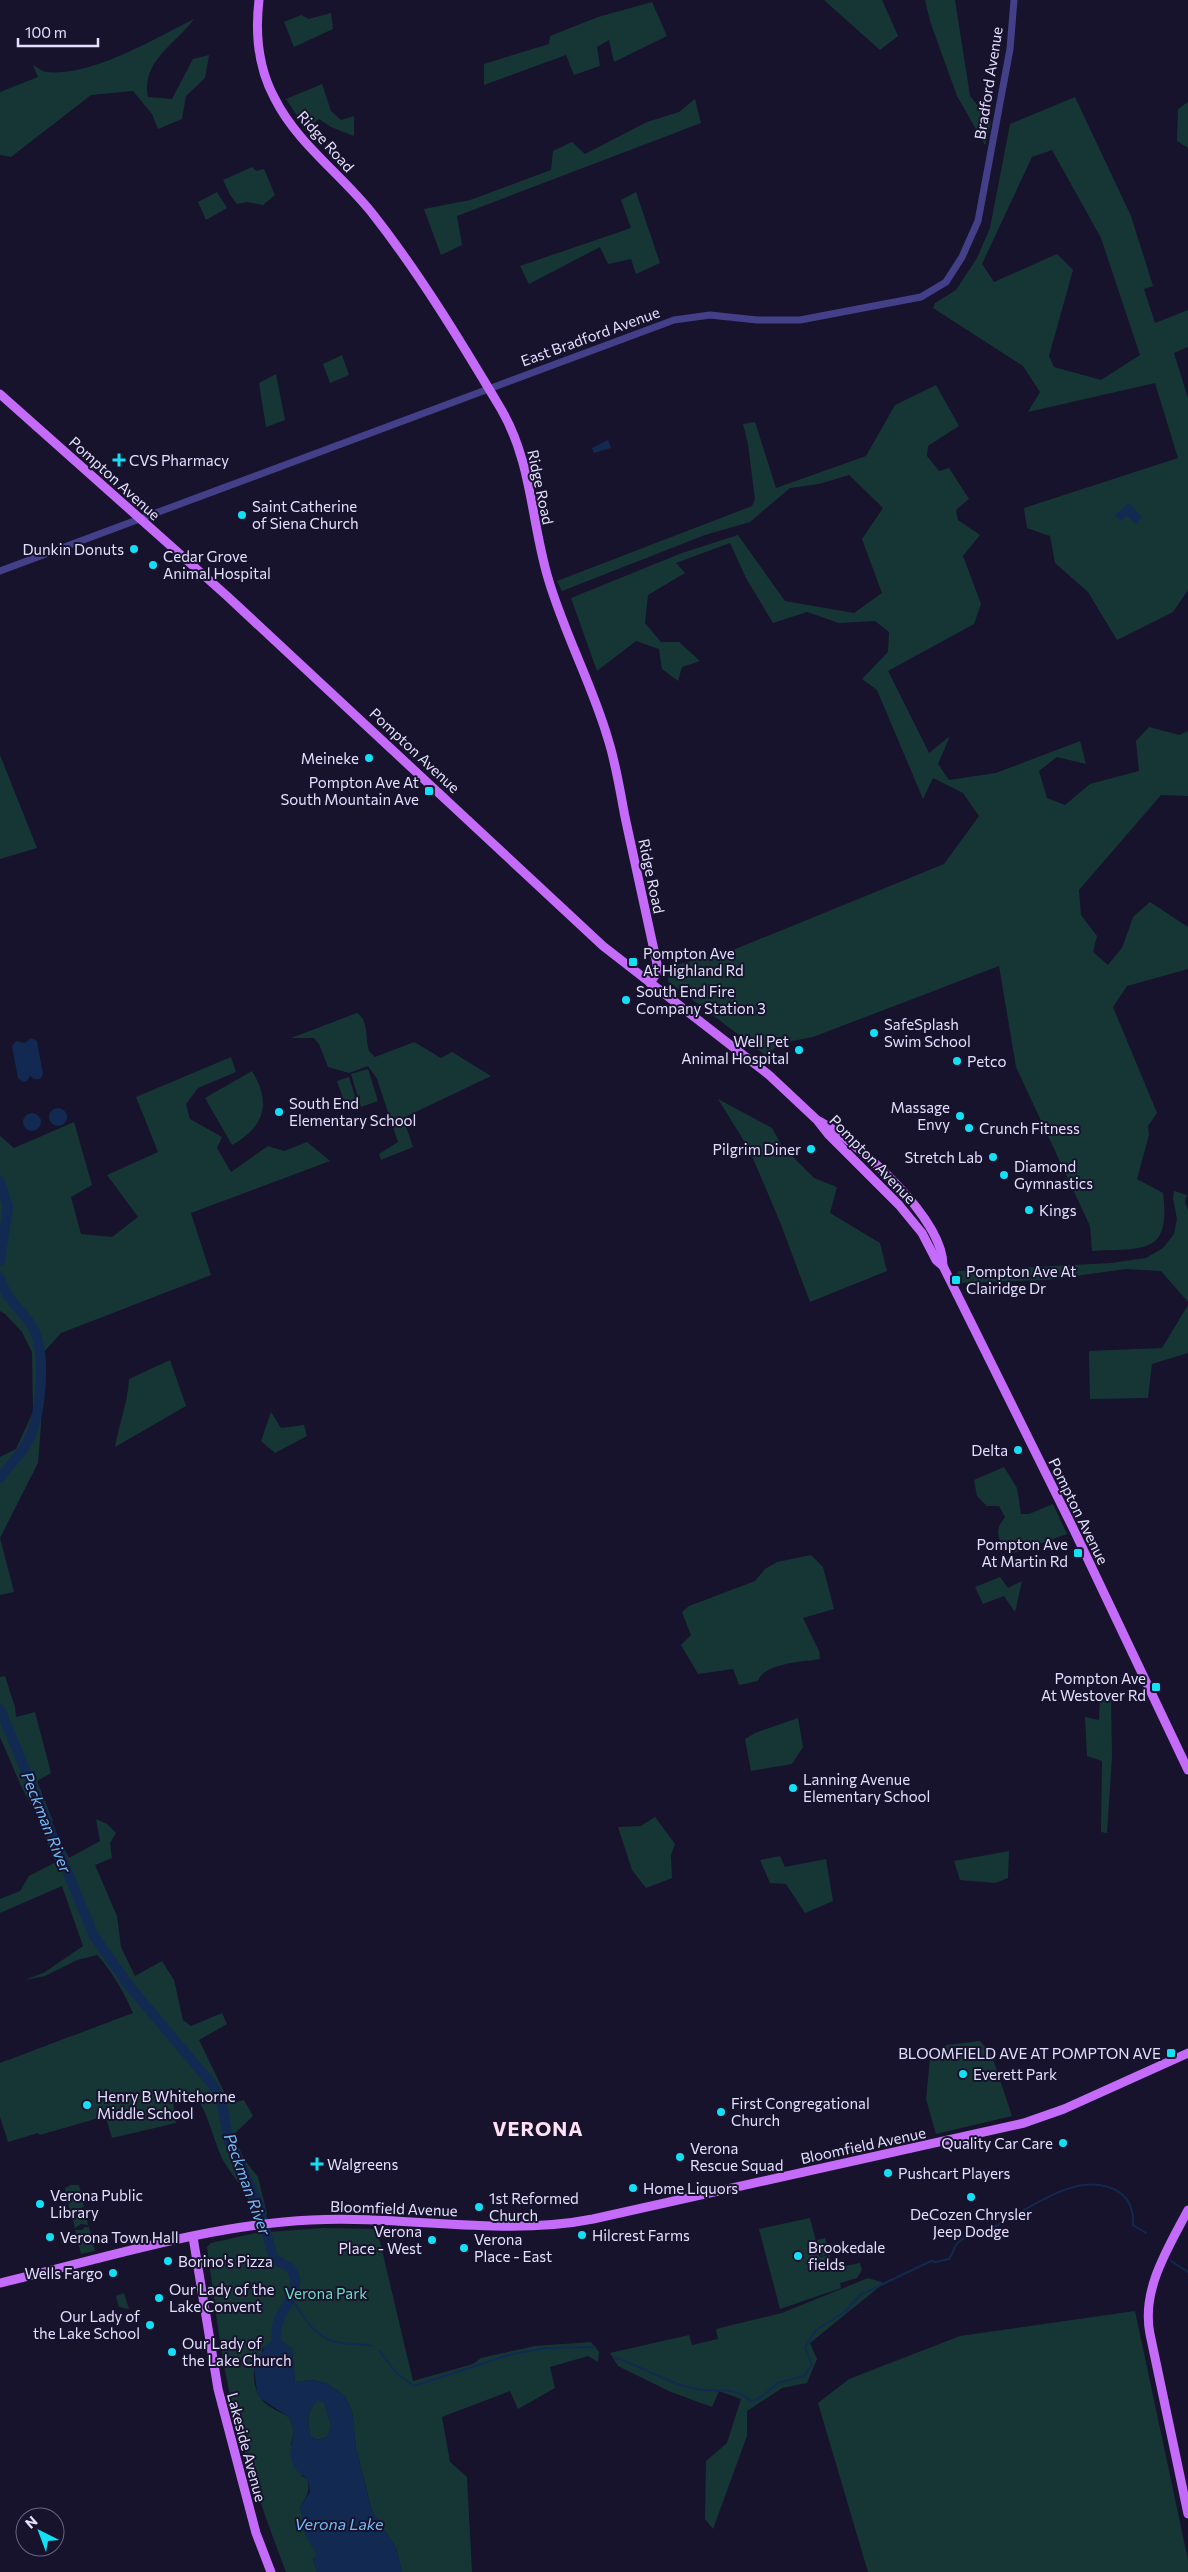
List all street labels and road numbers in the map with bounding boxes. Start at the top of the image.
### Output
street label: Bradford Avenue [970,25,1006,141]
street label: Ridge Road [294,107,358,175]
street label: East Bradford Avenue [518,302,662,369]
street label: Pompton Avenue [66,432,164,524]
street label: Ridge Road [524,448,558,526]
street label: Pompton Avenue [366,704,464,796]
street label: Ridge Road [635,837,669,915]
street label: Pompton Avenue [826,1111,920,1207]
street label: Pompton Avenue [1045,1455,1113,1567]
street label: Bloomfield Avenue [799,2123,927,2167]
street label: Bloomfield Avenue [330,2197,458,2219]
street label: Lakeside Avenue [224,2390,270,2504]

